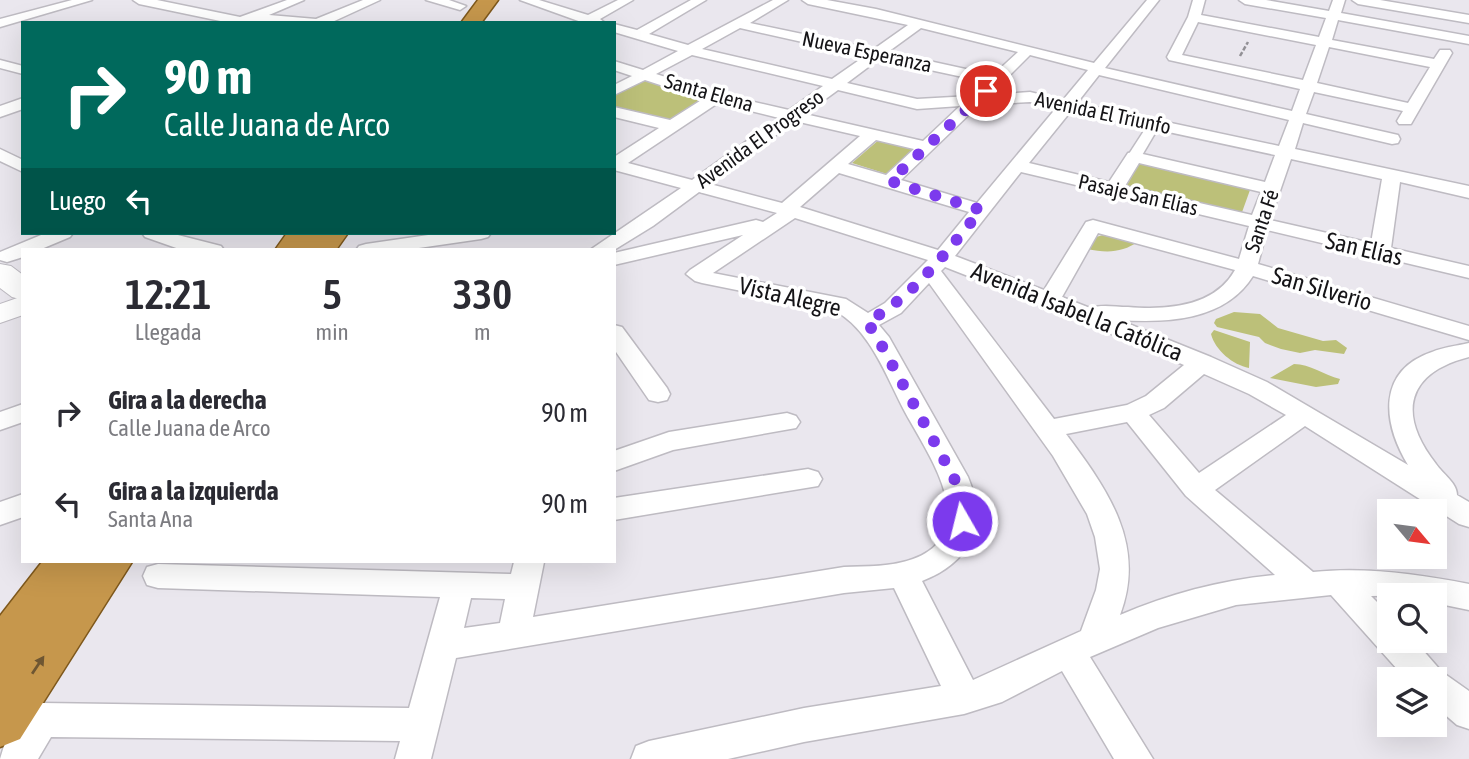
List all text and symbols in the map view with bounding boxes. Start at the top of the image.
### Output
street label: Nueva Esperanza [800,26,934,76]
text: 90 m [164,48,252,104]
icon: right [49,49,140,140]
pin [956,61,1016,121]
street label: Santa Elena [662,68,756,116]
icon: arrive [967,72,1005,110]
street label: Avenida El Progreso [691,84,828,192]
street label: Avenida El Triunfo [1033,86,1173,138]
text: Calle Juana de Arco [164,106,390,143]
street label: Pasaje San Elías [1076,169,1200,219]
icon: left [120,182,158,220]
text: Luego [49,186,106,216]
street label: Santa Fé [1239,186,1283,255]
street label: San Elías [1323,227,1405,270]
street label: Avenida Isabel la Católica [968,257,1187,366]
street label: San Silverio [1269,261,1375,316]
text: 12:21 [125,270,212,318]
text: 5 [322,270,342,318]
text: 330 [453,270,512,318]
street label: Vista Alegre [736,272,844,321]
text: Llegada [135,319,202,345]
text: min [316,319,349,345]
text: m [474,319,491,345]
text: Gira a la derecha [108,385,267,415]
icon: right [49,394,87,432]
text: 90 m [541,398,588,428]
text: Calle Juana de Arco [108,415,271,441]
text: Gira a la izquierda [108,476,279,506]
position arrow [925,484,999,558]
icon: left [49,485,87,523]
text: 90 m [541,489,588,519]
north arrow [1377,499,1447,569]
map controls [1377,499,1447,737]
text: Santa Ana [108,506,193,532]
button: search [1377,583,1447,653]
one-way arrow [31,656,45,674]
button: layers [1377,667,1447,737]

